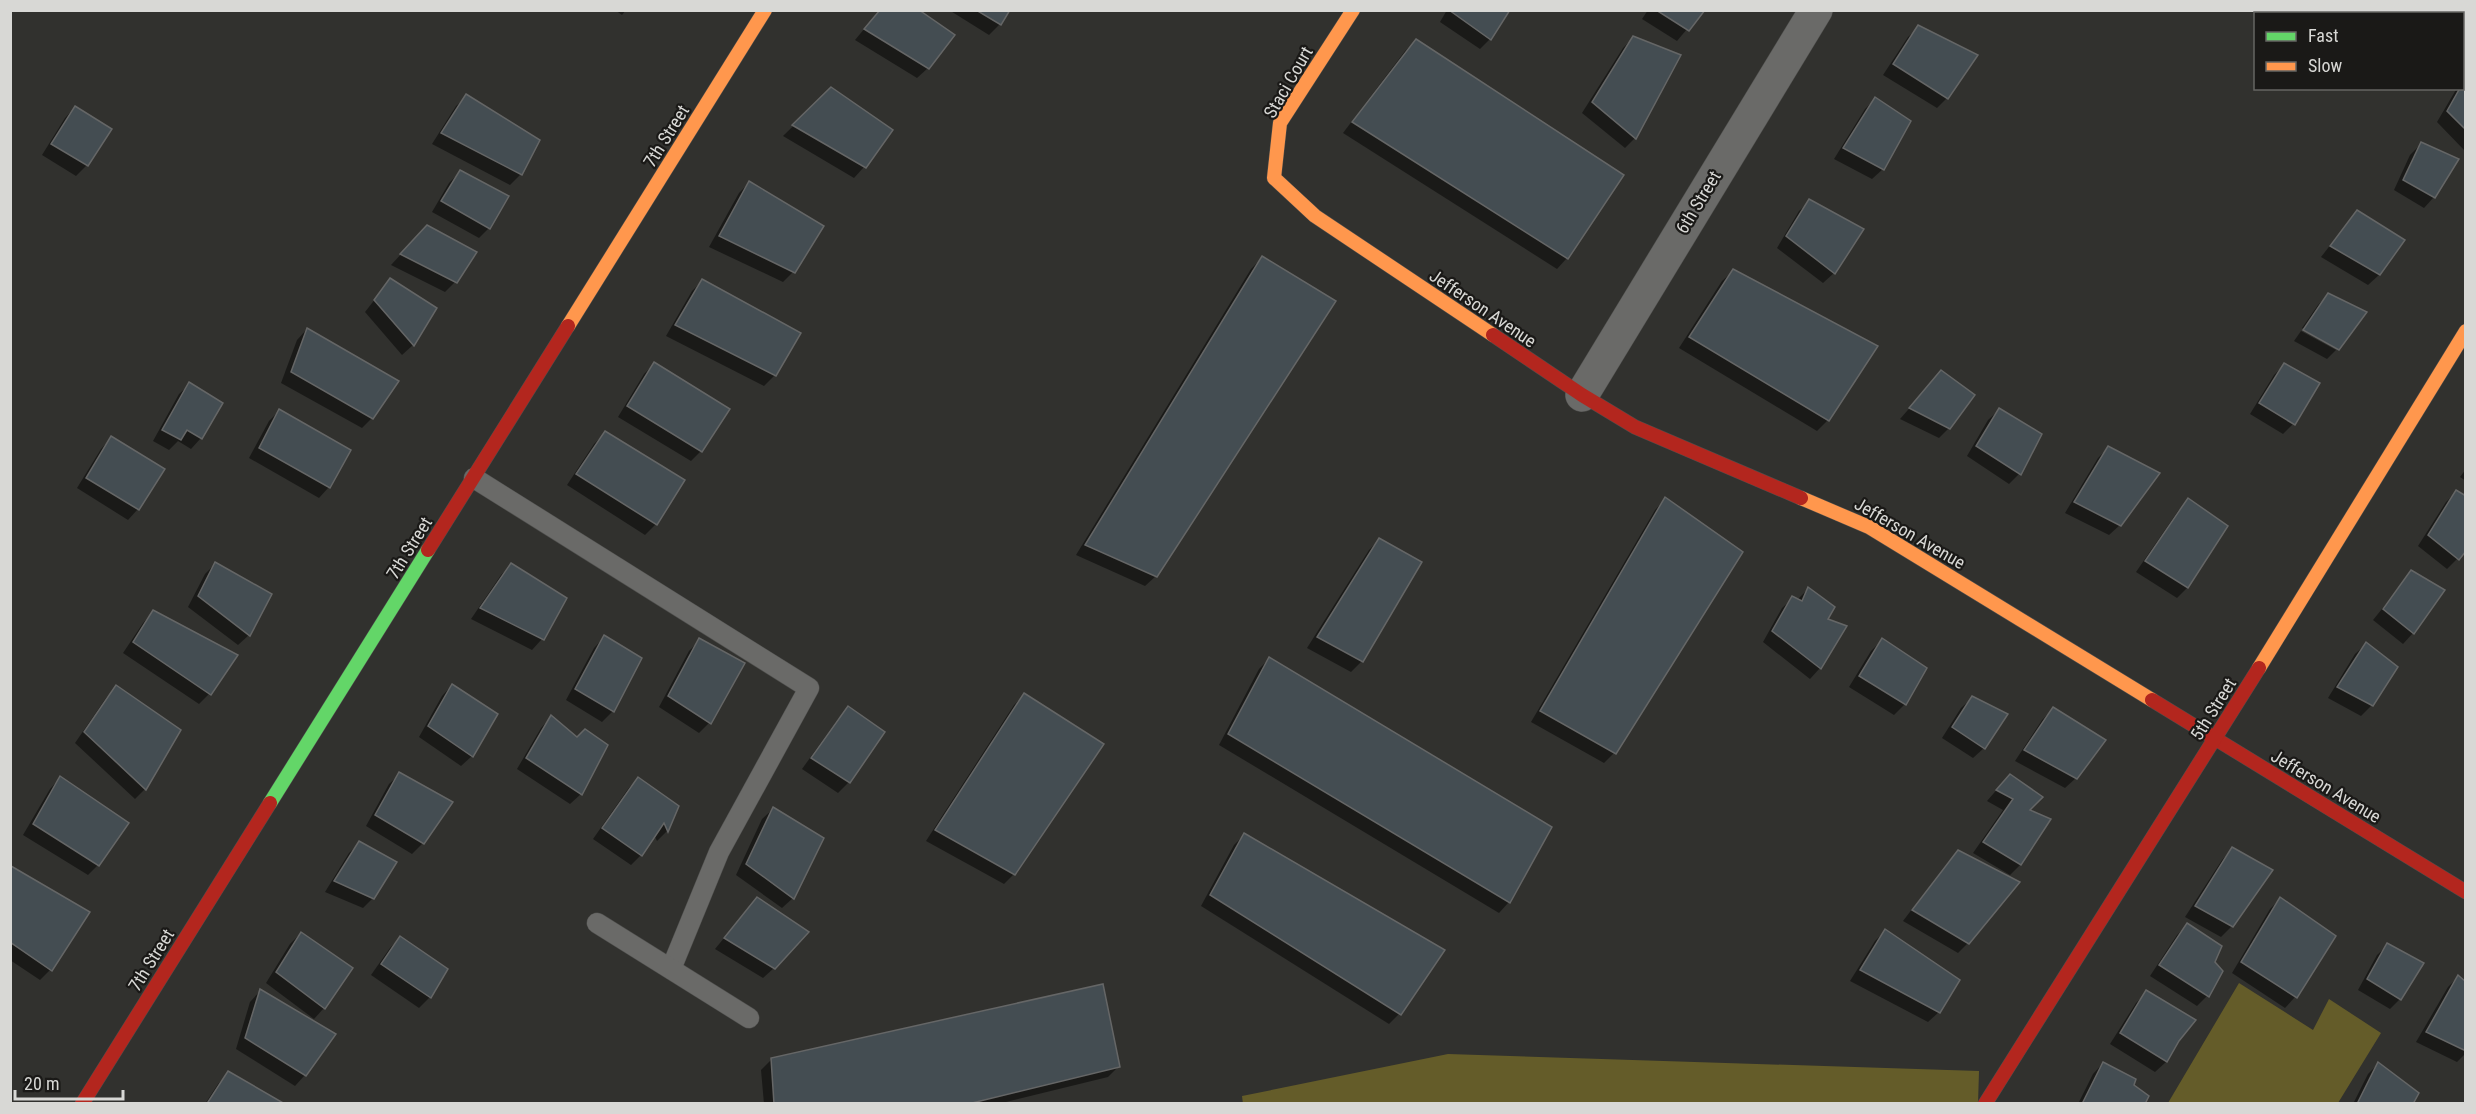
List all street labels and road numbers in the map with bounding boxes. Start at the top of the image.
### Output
street label: Staci Court [1259,43,1317,121]
street label: 7th Street [639,101,693,171]
street label: 6th Street [1671,167,1725,237]
street label: Jefferson Avenue [1426,265,1540,351]
street label: Jefferson Avenue [1851,493,1969,573]
street label: 7th Street [382,513,436,583]
street label: 5th Street [2186,674,2240,744]
street label: Jefferson Avenue [2267,745,2385,827]
street label: 7th Street [124,925,178,995]

